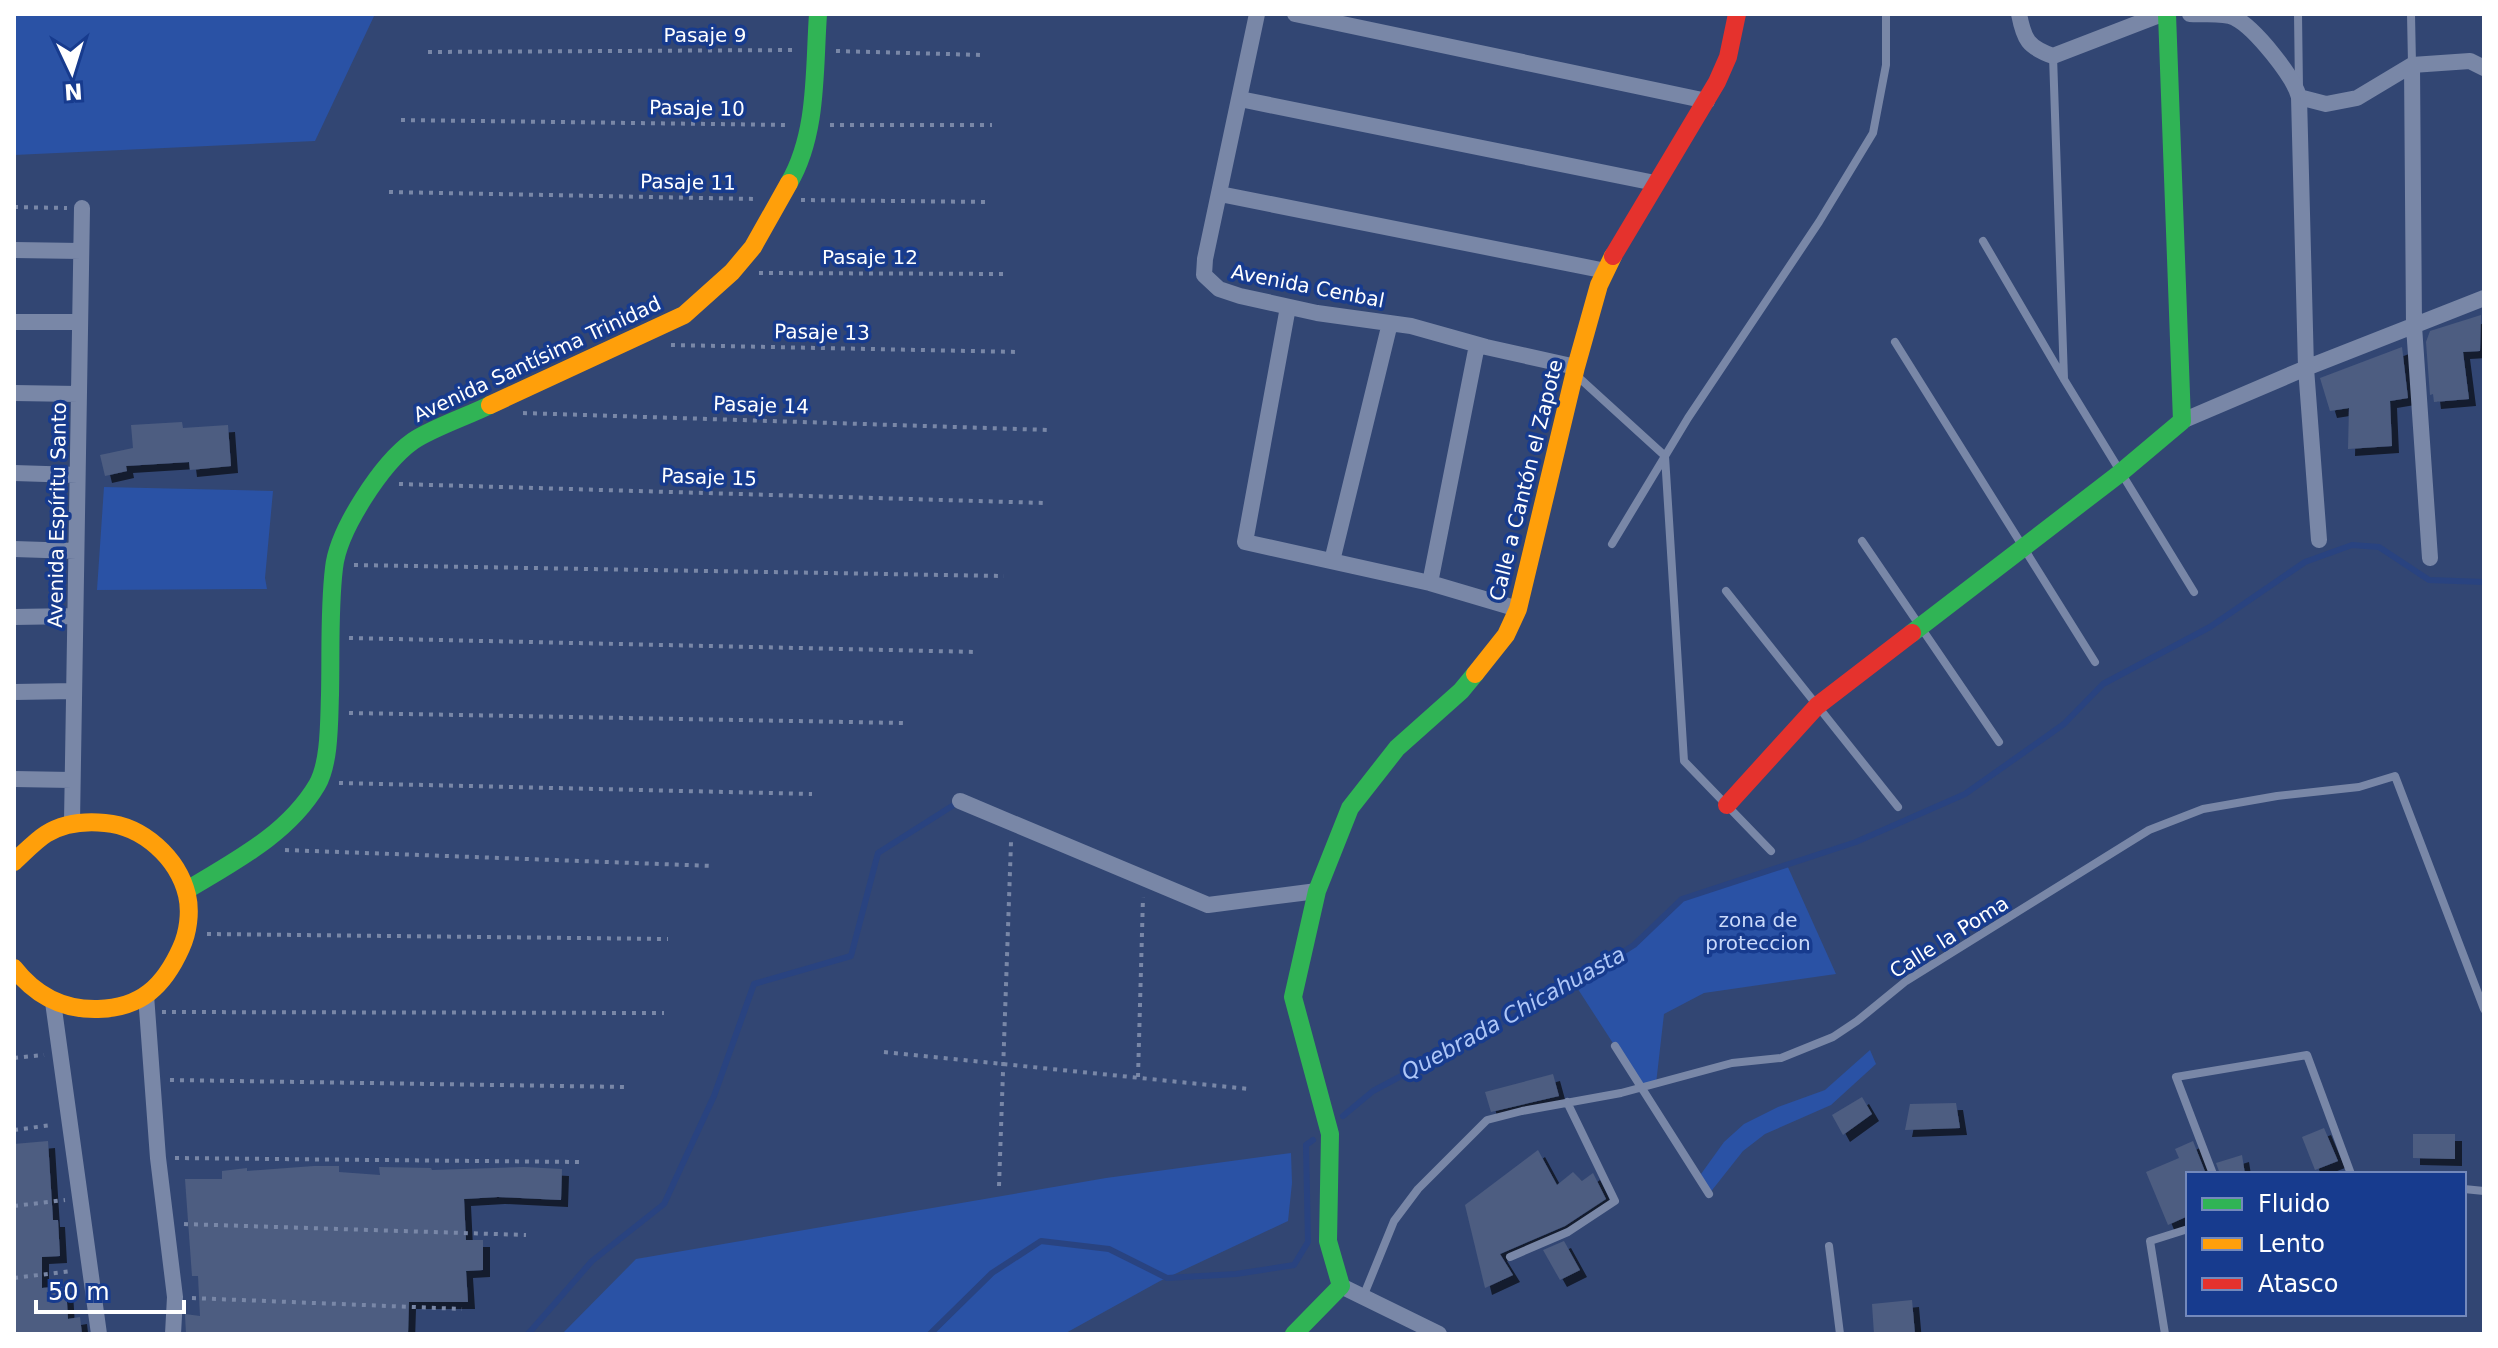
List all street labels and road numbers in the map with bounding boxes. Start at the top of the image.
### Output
street label: Pasaje 9 [663,23,747,47]
street label: Pasaje 10 [649,95,745,121]
street label: Pasaje 11 [640,169,736,195]
street label: Pasaje 12 [822,245,918,269]
street label: Avenida Cenbal [1229,259,1387,313]
street label: Avenida Santísima Trinidad [409,291,665,427]
street label: Pasaje 13 [774,319,870,345]
street label: Calle a Cantón el Zapote [1484,357,1568,603]
street label: Pasaje 14 [713,391,809,419]
street label: Avenida Espíritu Santo [43,402,71,628]
street label: Pasaje 15 [661,463,757,491]
street label: Calle la Poma [1885,891,2013,983]

